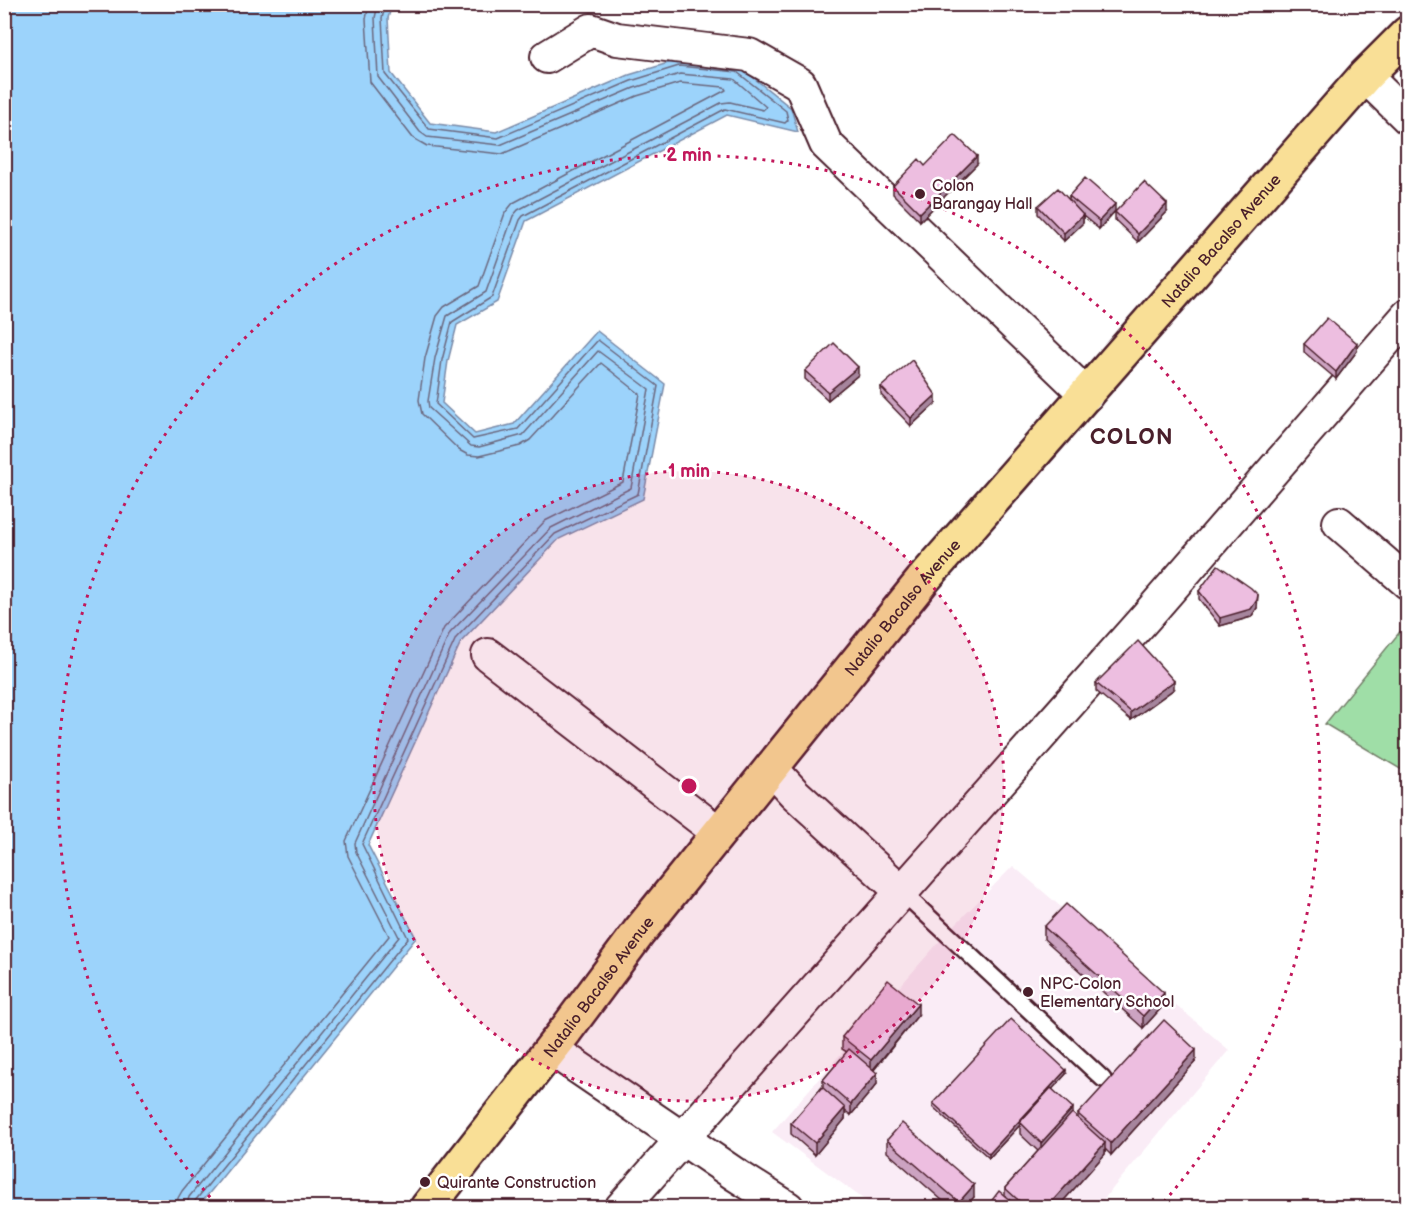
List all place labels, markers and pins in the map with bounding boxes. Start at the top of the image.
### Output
place label: Colon Barangay Hall [932,177,1032,214]
marker: Colon Barangay Hall [913,187,927,201]
centre of rings [679,776,699,796]
place label: NPC-Colon Elementary School [1040,975,1174,1012]
marker: NPC-Colon Elementary School [1021,985,1035,999]
place label: Quirante Construction [437,1174,596,1193]
marker: Quirante Construction [418,1175,432,1189]

